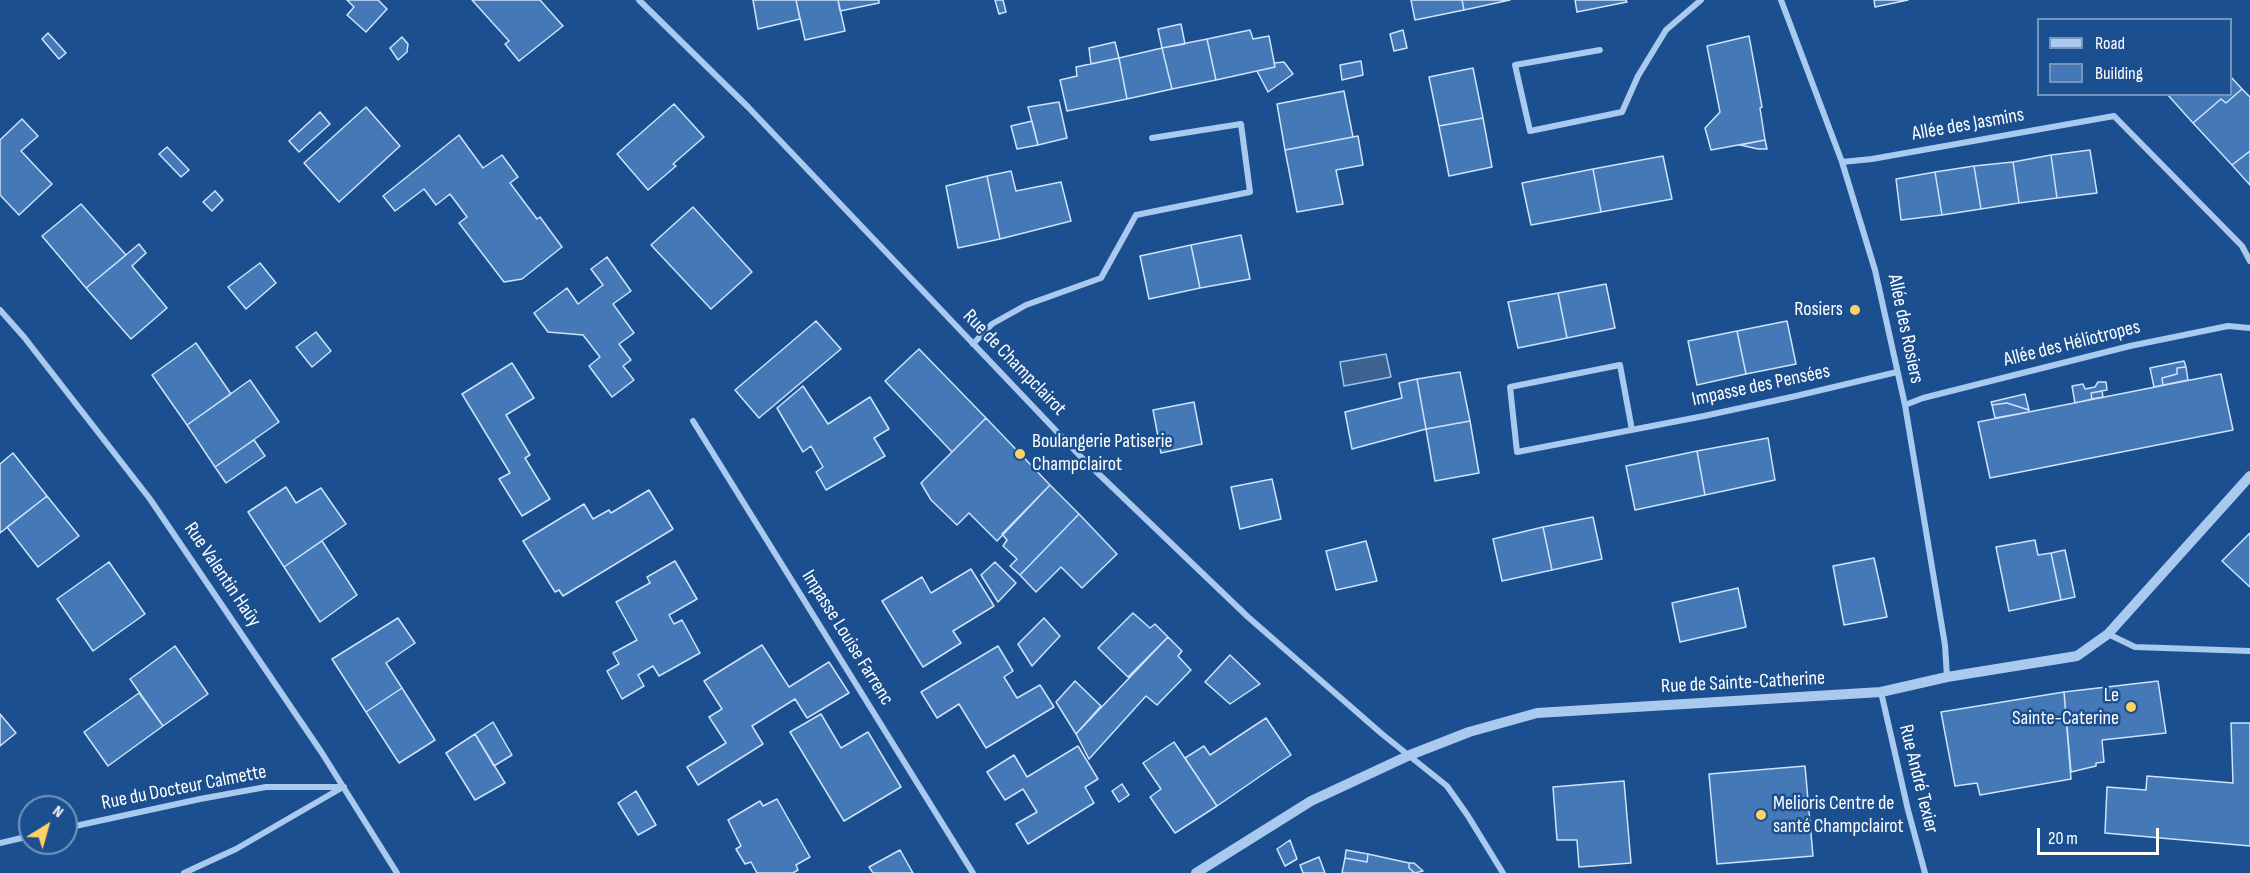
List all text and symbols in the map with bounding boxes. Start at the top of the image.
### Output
legend [2037,18,2232,96]
text: Road [2095,33,2125,54]
text: Building [2095,63,2143,84]
street label: Allée des Jasmins [1910,103,2026,147]
street label: Allée des Rosiers [1882,272,1928,386]
place label: Rosiers [1794,298,1843,322]
marker: Rosiers [1848,303,1862,317]
street label: Rue de Champclairot [957,305,1071,421]
street label: Allée des Héliotropes [2001,315,2143,373]
street label: Impasse des Pensées [1690,360,1832,412]
place label: Boulangerie Patiserie Champclairot [1032,430,1173,477]
marker: Boulangerie Patiserie Champclairot [1013,447,1027,461]
street label: Rue Valentin Haüy [178,518,266,632]
street label: Impasse Louise Farrenc [796,566,898,710]
street label: Rue de Sainte-Catherine [1660,667,1826,699]
place label: Le Sainte-Caterine [2012,684,2119,731]
marker: Le Sainte-Caterine [2124,700,2138,714]
street label: Rue André Texier [1893,722,1943,836]
street label: Rue du Docteur Calmette [99,760,269,816]
place label: Melioris Centre de santé Champclairot [1773,792,1904,839]
north arrow [18,795,78,855]
text: N [49,802,67,822]
marker: Melioris Centre de santé Champclairot [1754,808,1768,822]
scale bar [2040,816,2162,854]
text: 20 m [2048,828,2078,849]

